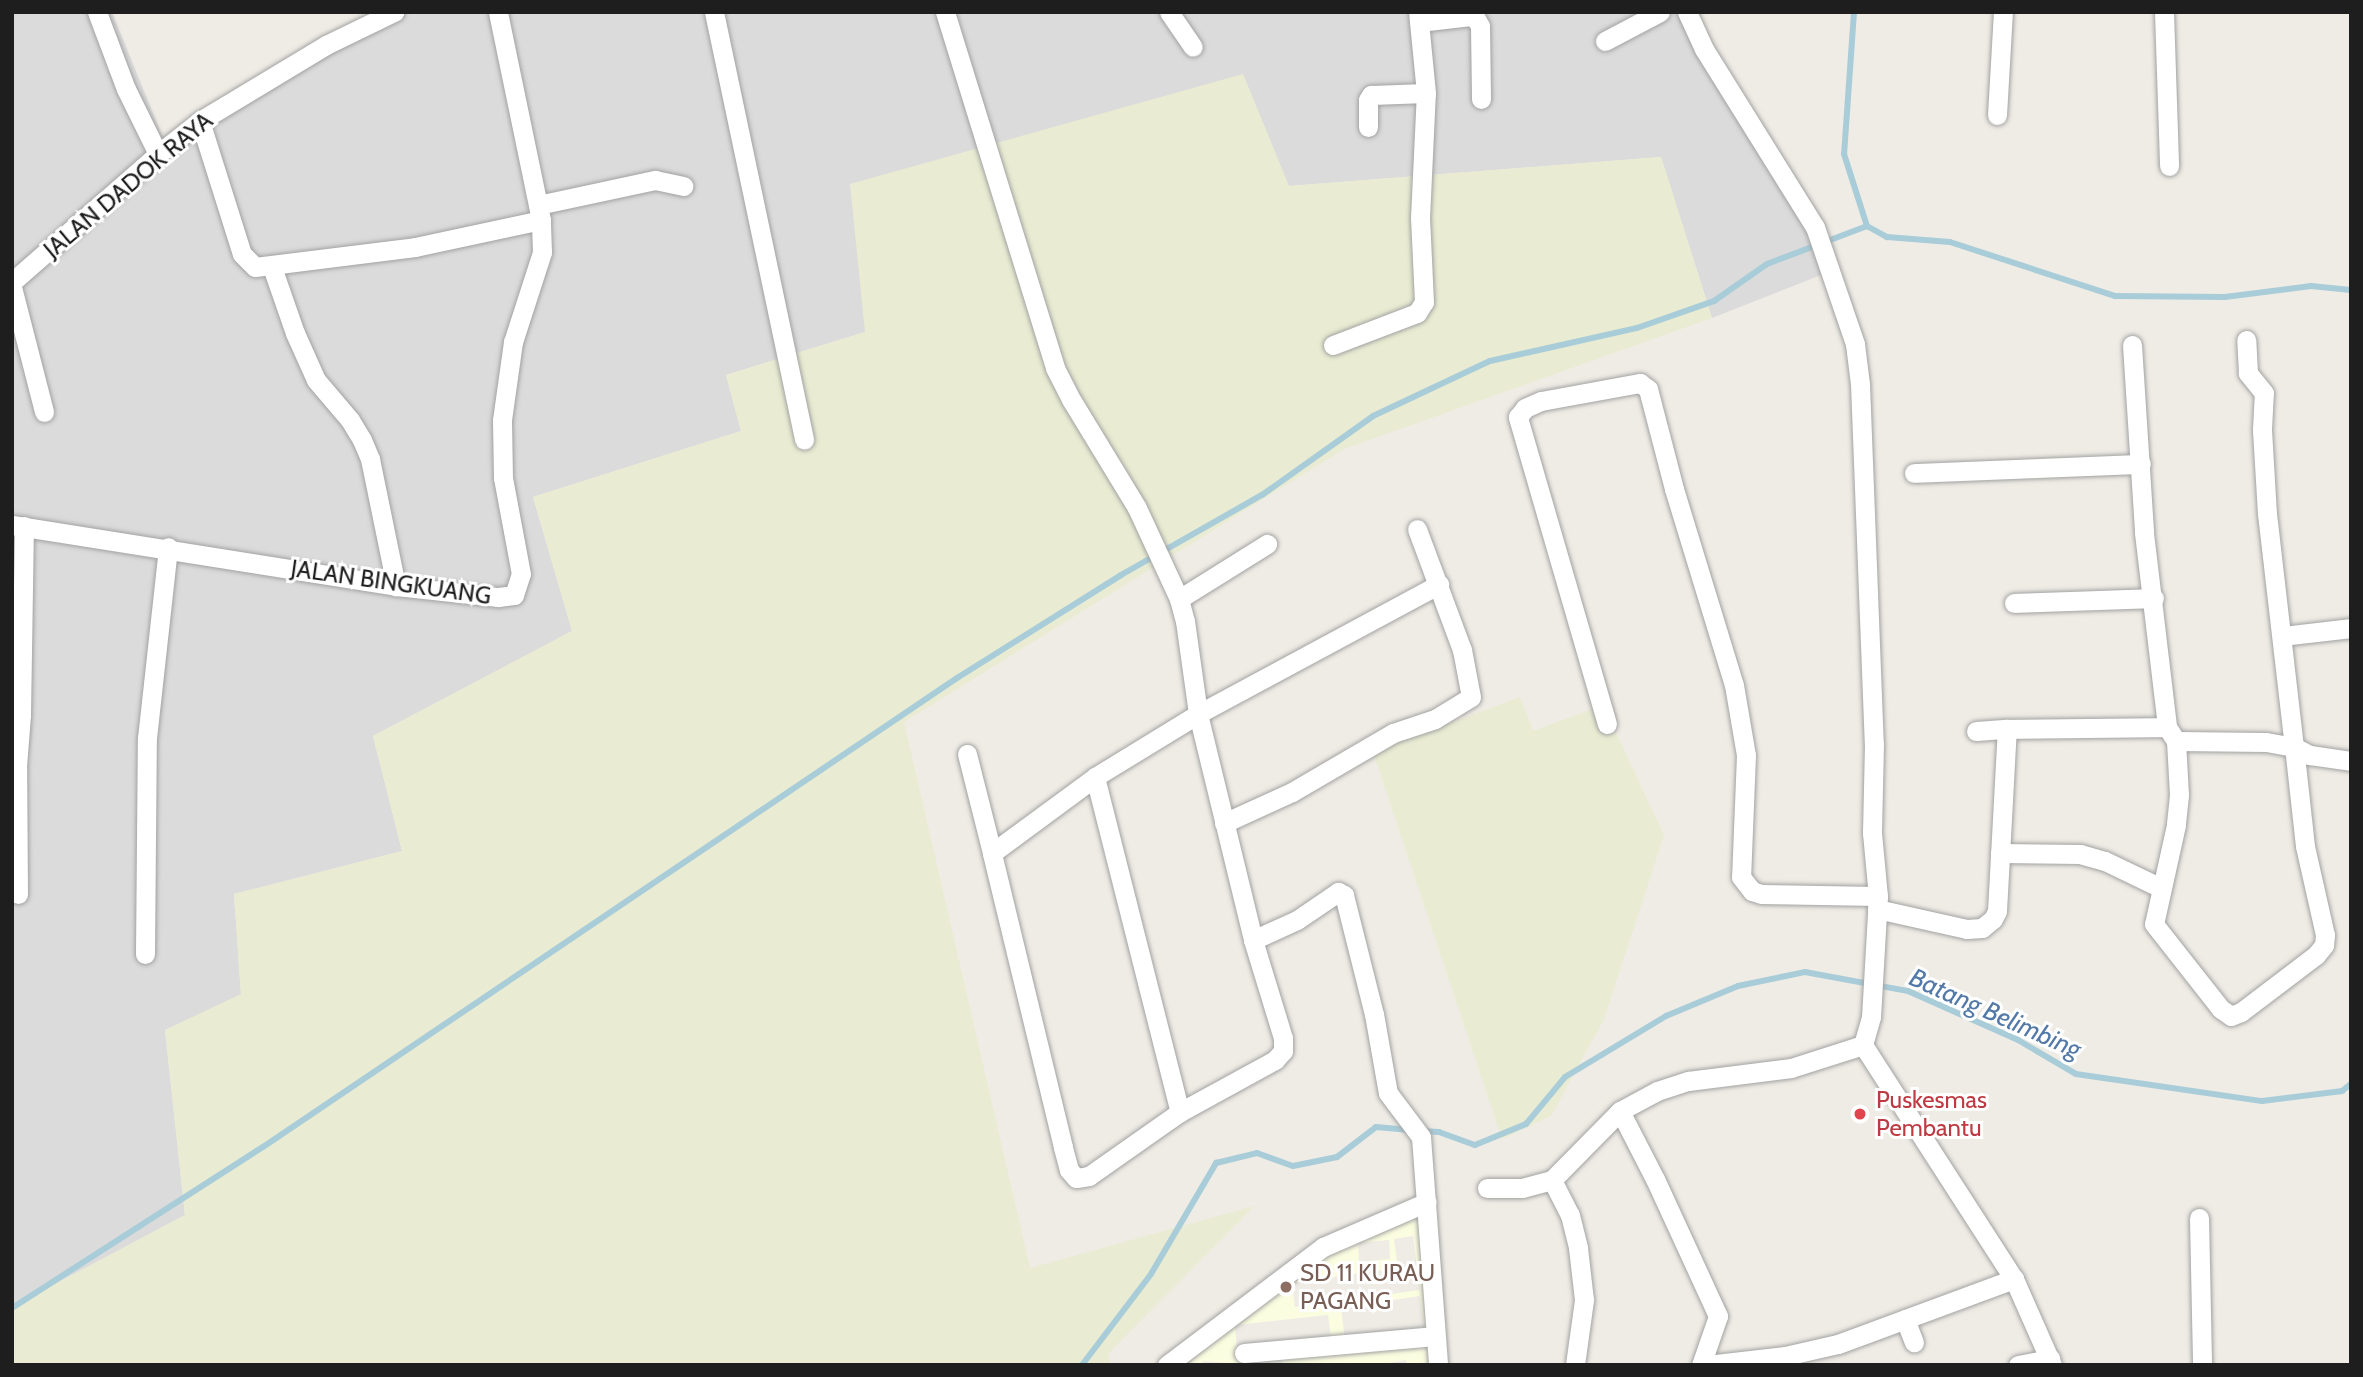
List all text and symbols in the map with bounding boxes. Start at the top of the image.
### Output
street label: JALAN DADOK RAYA [38,106,218,264]
street label: JALAN BINGKUANG [289,554,493,610]
water label: Batang Belimbing [1904,962,2086,1066]
place label: Puskesmas Pembantu [1876,1086,1987,1142]
marker: Puskesmas Pembantu [1850,1104,1870,1124]
place label: SD 11 KURAU PAGANG [1300,1259,1435,1315]
marker: SD 11 KURAU PAGANG [1278,1279,1294,1295]

